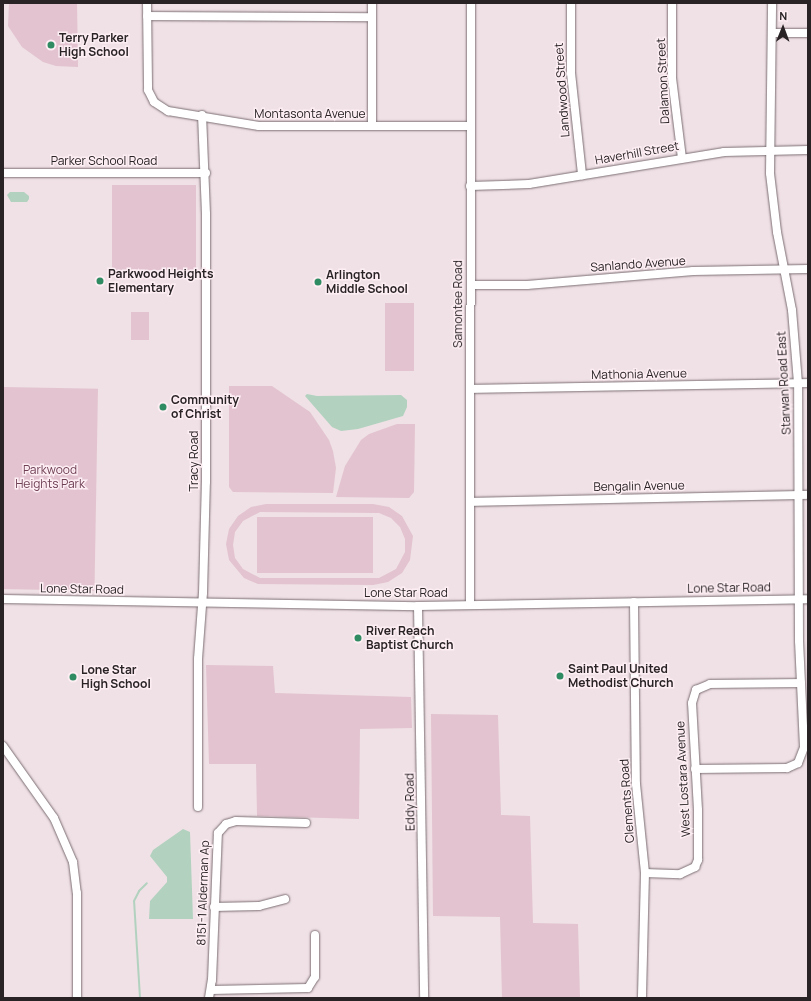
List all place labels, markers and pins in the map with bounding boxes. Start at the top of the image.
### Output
place label: Terry Parker High School [59,31,129,59]
marker: Terry Parker High School [46,40,56,50]
place label: Parkwood Heights Elementary [108,267,214,295]
place label: Arlington Middle School [326,268,408,296]
marker: Parkwood Heights Elementary [95,276,105,286]
marker: Arlington Middle School [313,277,323,287]
place label: Community of Christ [171,393,239,421]
marker: Community of Christ [158,402,168,412]
place label: River Reach Baptist Church [366,624,453,652]
marker: River Reach Baptist Church [353,633,363,643]
place label: Saint Paul United Methodist Church [568,662,673,690]
place label: Lone Star High School [81,663,151,691]
marker: Saint Paul United Methodist Church [555,671,565,681]
marker: Lone Star High School [68,672,78,682]

